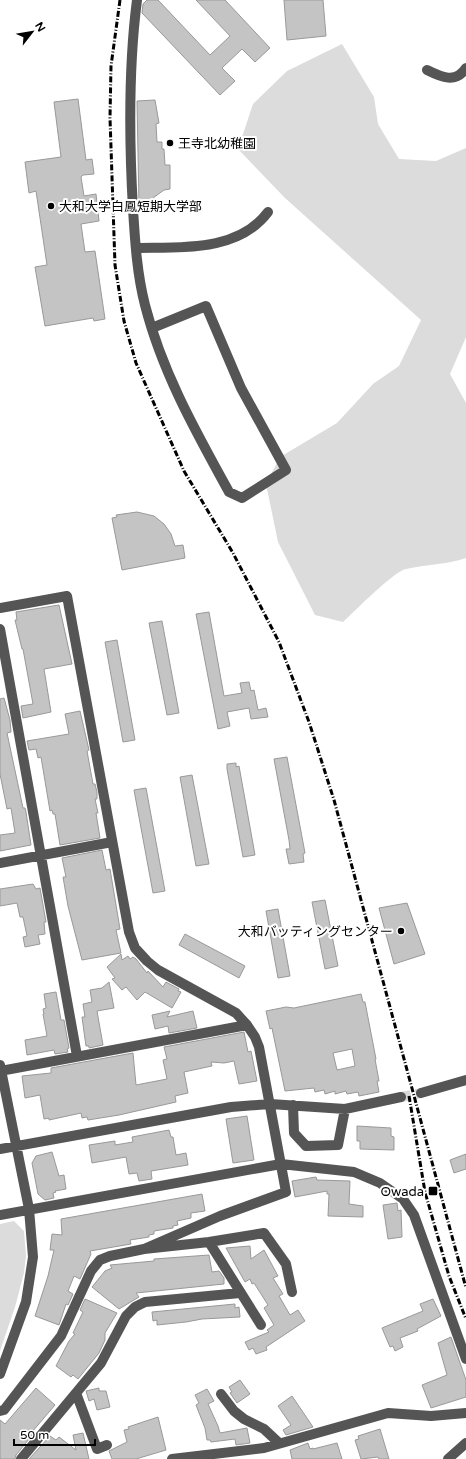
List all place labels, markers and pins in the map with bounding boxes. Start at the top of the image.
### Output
place label: 王寺北幼稚園 [178,136,256,152]
marker: 王寺北幼稚園 [165,138,175,148]
place label: 大和大学白鳳短期大学部 [59,199,202,215]
marker: 大和大学白鳳短期大学部 [46,201,56,211]
place label: 大和バッティングセンター [238,924,393,940]
marker: 大和バッティングセンター [396,926,406,936]
place label: Owada [380,1184,424,1200]
marker: Owada [427,1185,439,1197]

